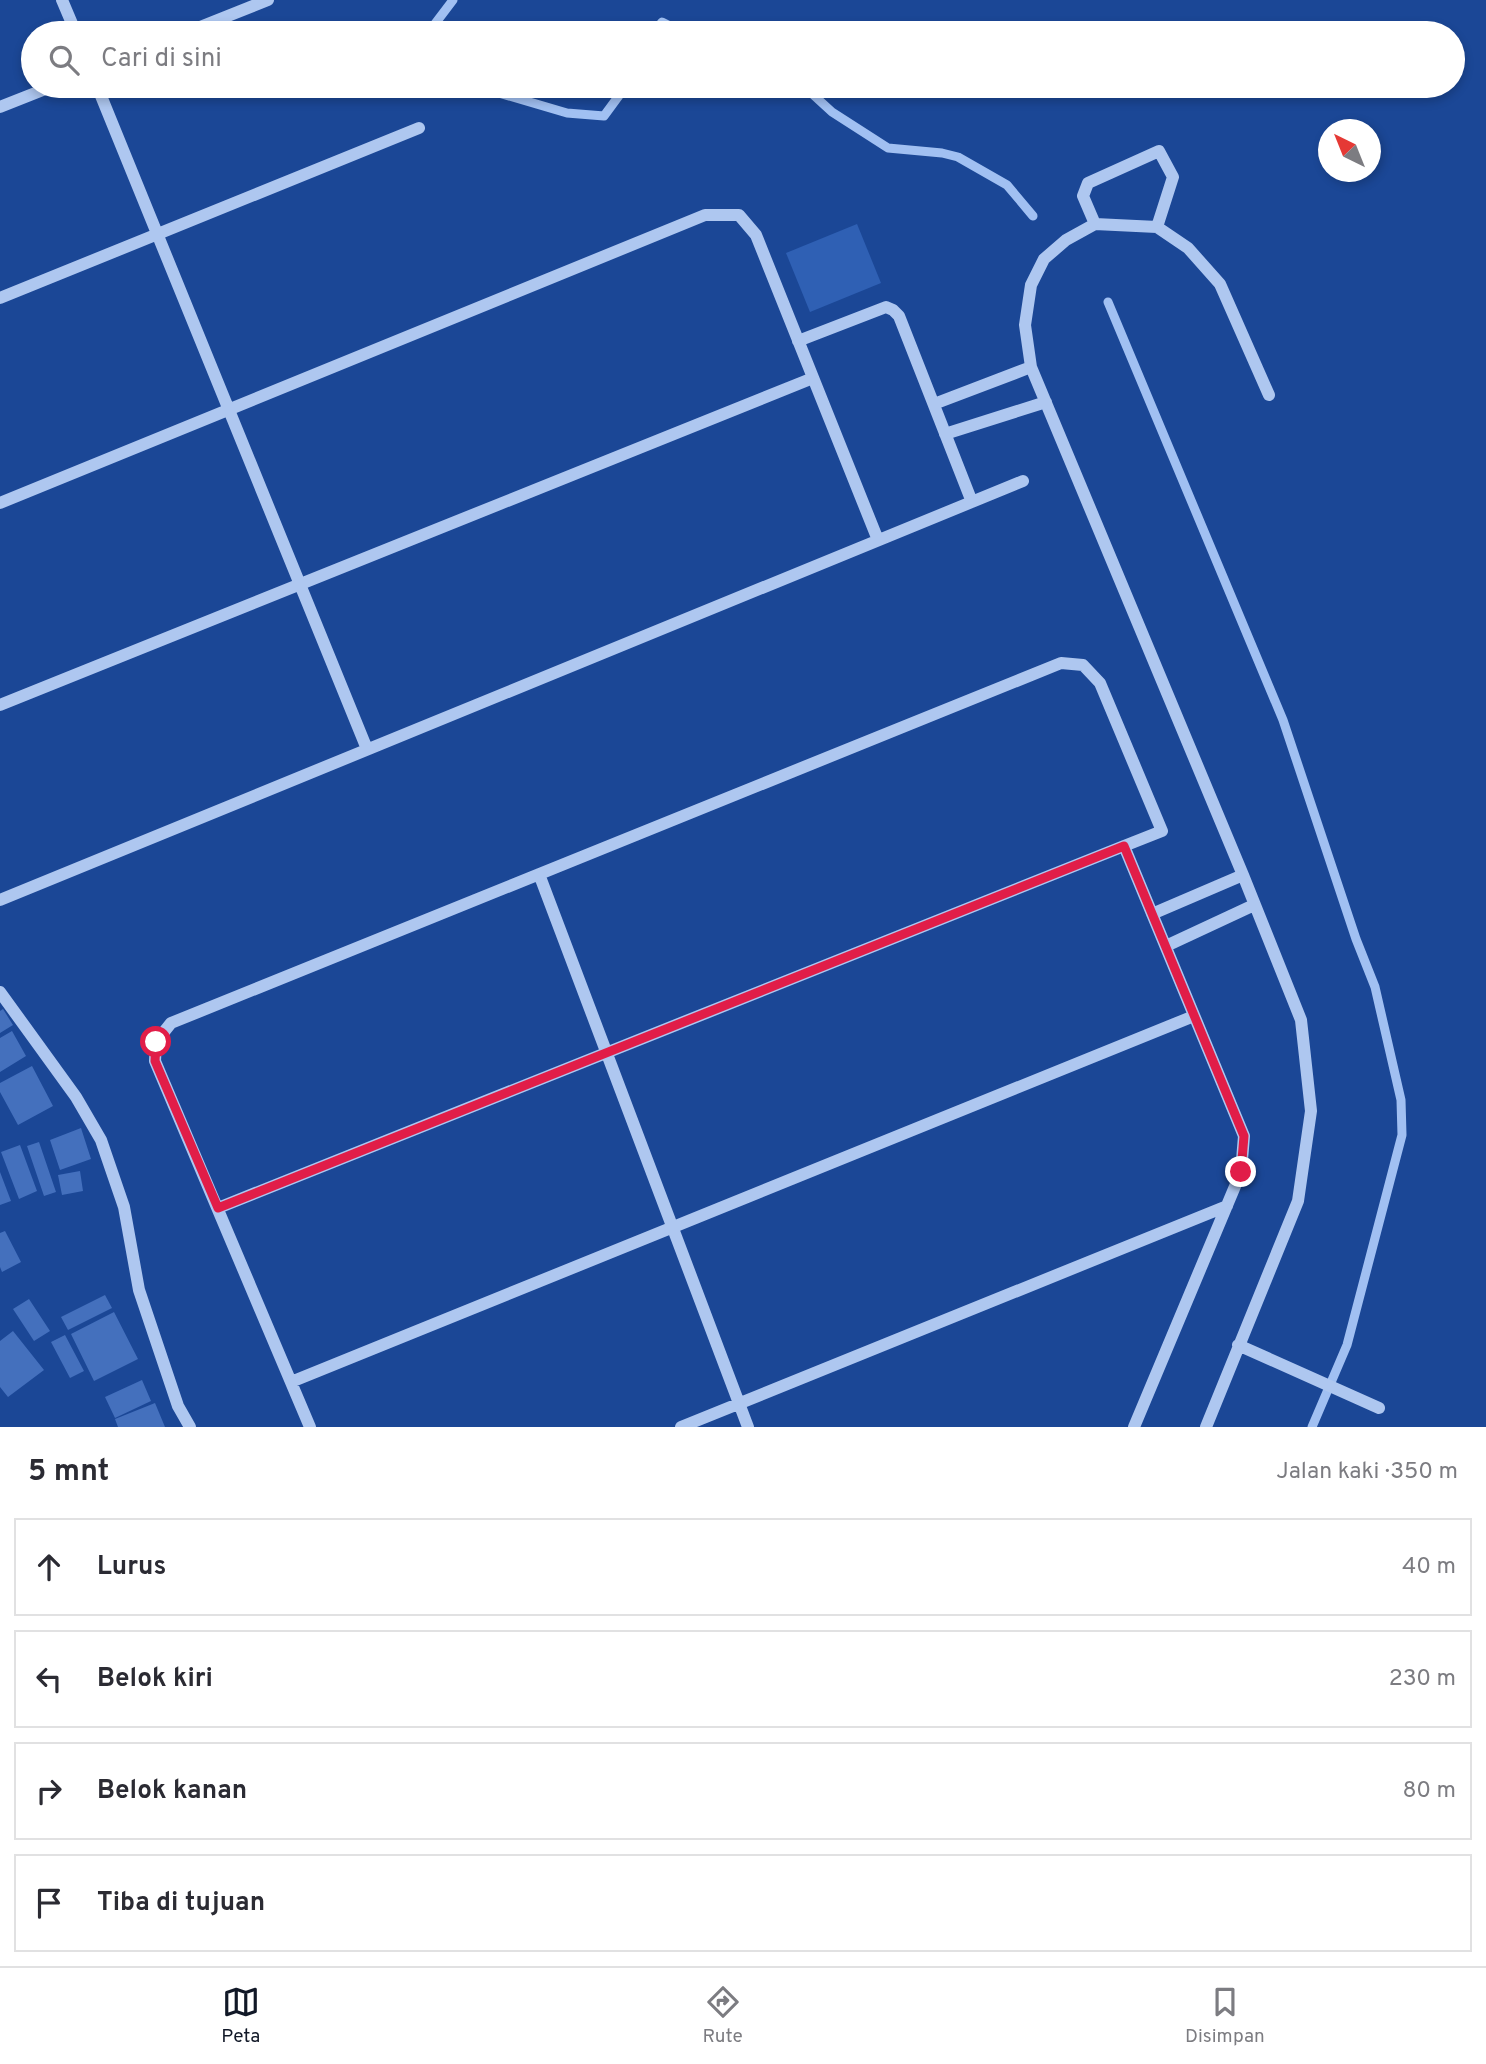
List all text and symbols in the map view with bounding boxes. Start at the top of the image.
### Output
search box [21,21,1465,98]
icon: search [45,41,83,79]
text: Cari di sini [101,43,222,76]
north arrow [1318,119,1381,182]
route start [140,1026,171,1057]
route end [1225,1156,1256,1187]
text: 5 mnt [28,1454,109,1491]
text: Jalan kaki · 350 m [1276,1458,1458,1487]
icon: ahead [30,1548,68,1586]
text: Lurus [97,1551,166,1584]
text: 40 m [1402,1553,1456,1582]
icon: left [30,1660,68,1698]
text: Belok kiri [97,1663,213,1696]
text: 230 m [1389,1665,1456,1694]
icon: right [30,1772,68,1810]
text: Belok kanan [97,1775,247,1808]
text: 80 m [1403,1777,1456,1806]
icon: arrive [30,1884,68,1922]
text: Tiba di tujuan [97,1887,265,1920]
tab: Peta [221,1983,260,2049]
tab: Rute [702,1983,743,2049]
tab: Disimpan [1185,1983,1265,2049]

